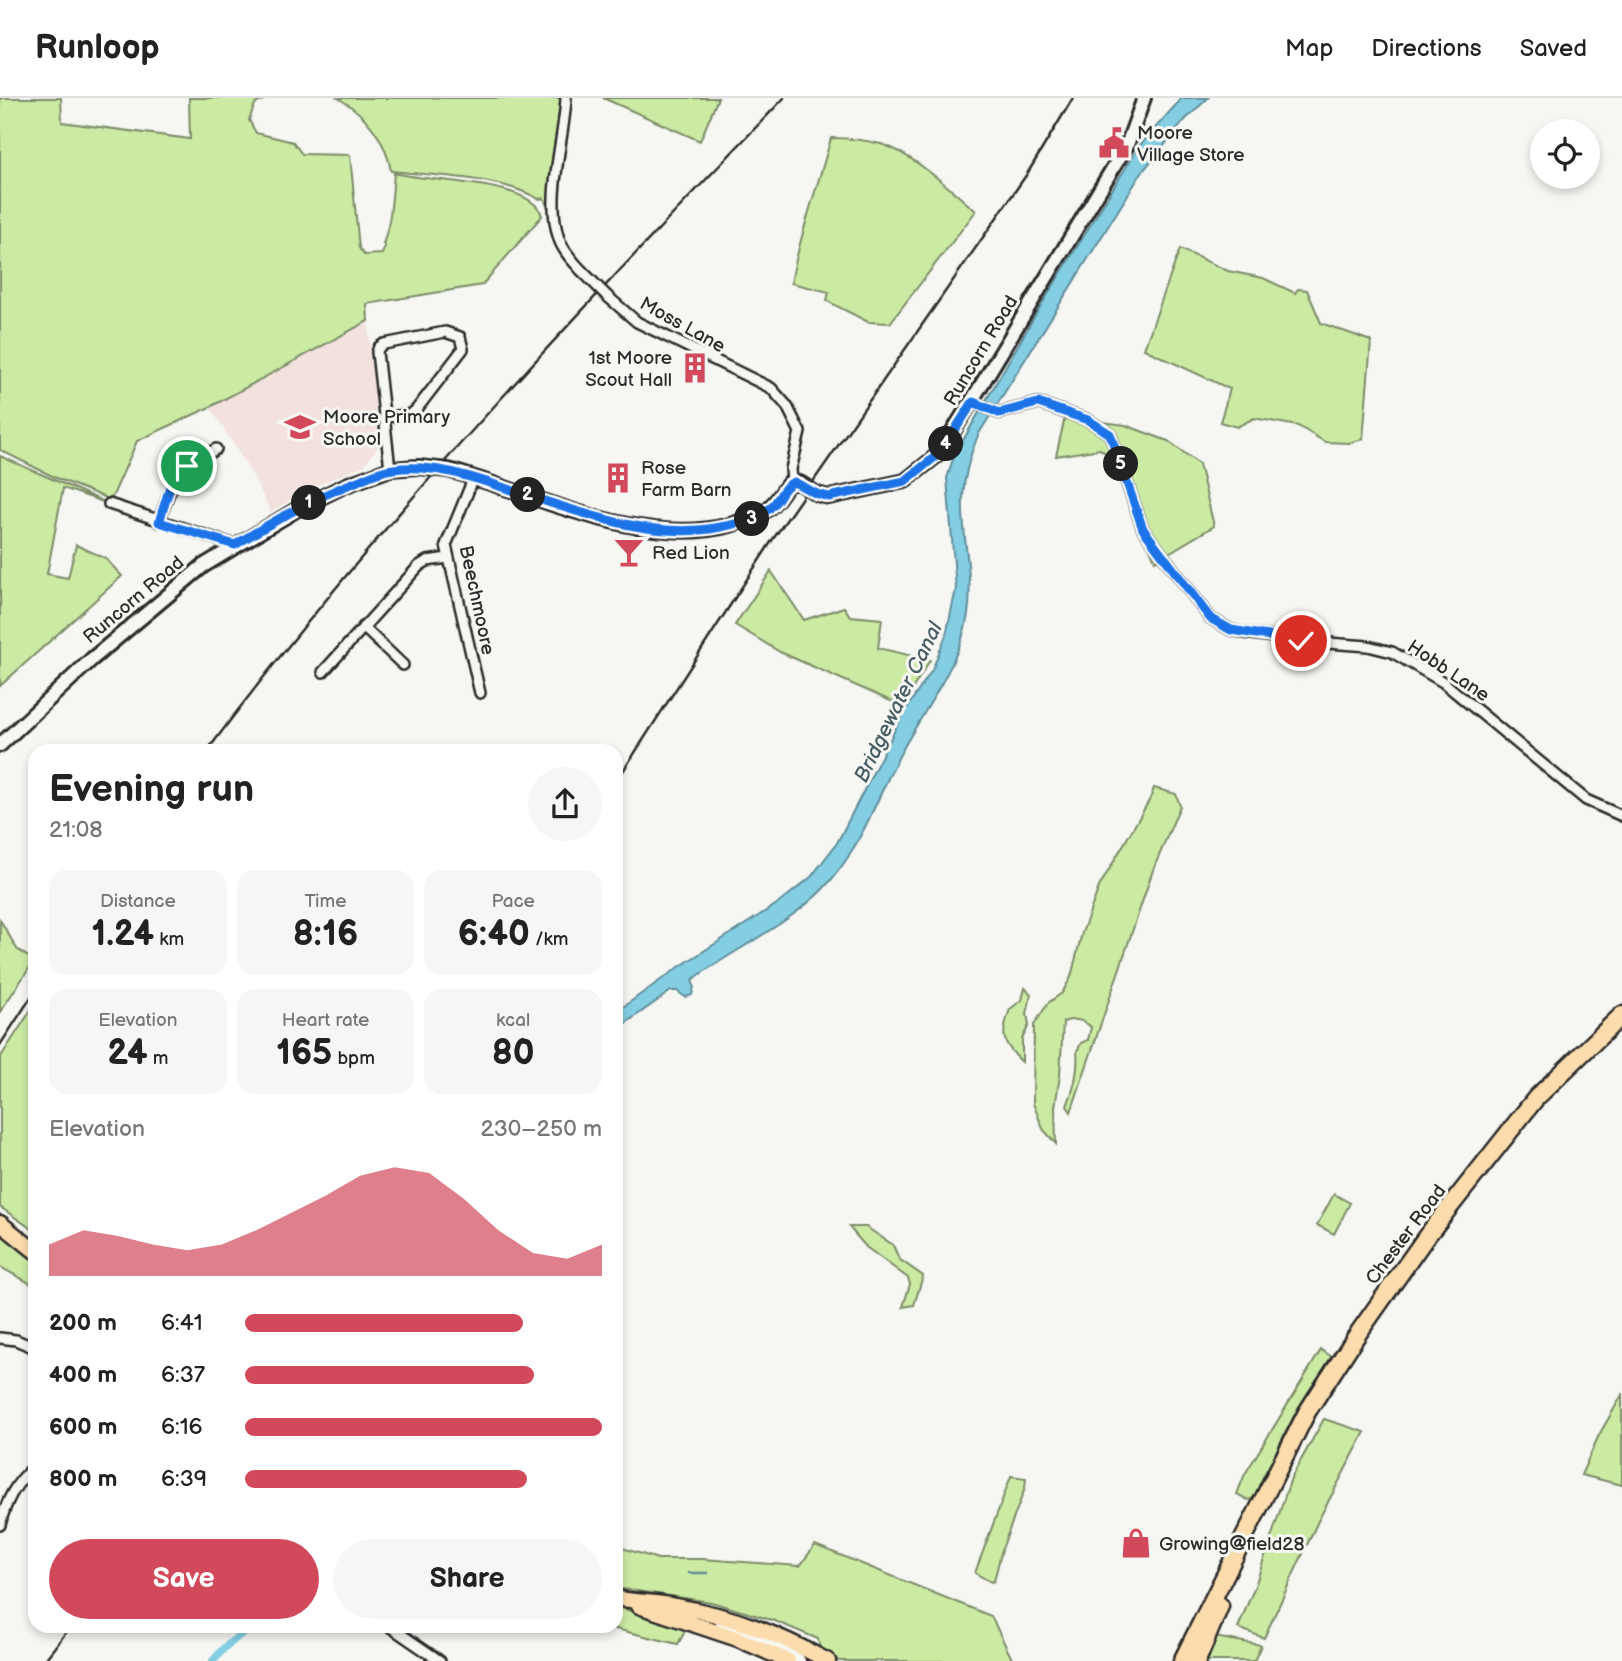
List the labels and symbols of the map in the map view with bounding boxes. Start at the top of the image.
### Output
place label: Moore Village Store [1137,122,1245,167]
public building icon: Moore Village Store [1097,126,1131,160]
street label: Moss Lane [635,292,729,358]
street label: Runcorn Road [939,292,1023,410]
place label: 1st Moore Scout Hall [585,347,672,392]
building icon: 1st Moore Scout Hall [678,351,712,385]
place label: Moore Primary School [323,406,450,451]
school or university icon: Moore Primary School [283,410,317,444]
pin: 4 [928,426,964,462]
pin [157,436,217,496]
pin: 5 [1104,446,1138,482]
place label: Rose Farm Barn [641,457,732,502]
building icon: Rose Farm Barn [601,461,635,495]
pin: 2 [510,478,546,512]
pin: 1 [292,486,326,520]
pin: 3 [734,502,770,536]
bar icon: Red Lion [612,535,646,569]
place label: Red Lion [652,542,730,565]
street label: Beechmoore [454,544,499,657]
street label: Runcorn Road [79,551,189,649]
pin [1271,611,1331,671]
water label: Bridgewater Canal [849,617,949,786]
street label: Hobb Lane [1403,635,1494,707]
street label: Chester Road [1361,1180,1451,1289]
shop icon: Growing@field28 [1119,1526,1153,1560]
place label: Growing@field28 [1159,1533,1305,1556]

